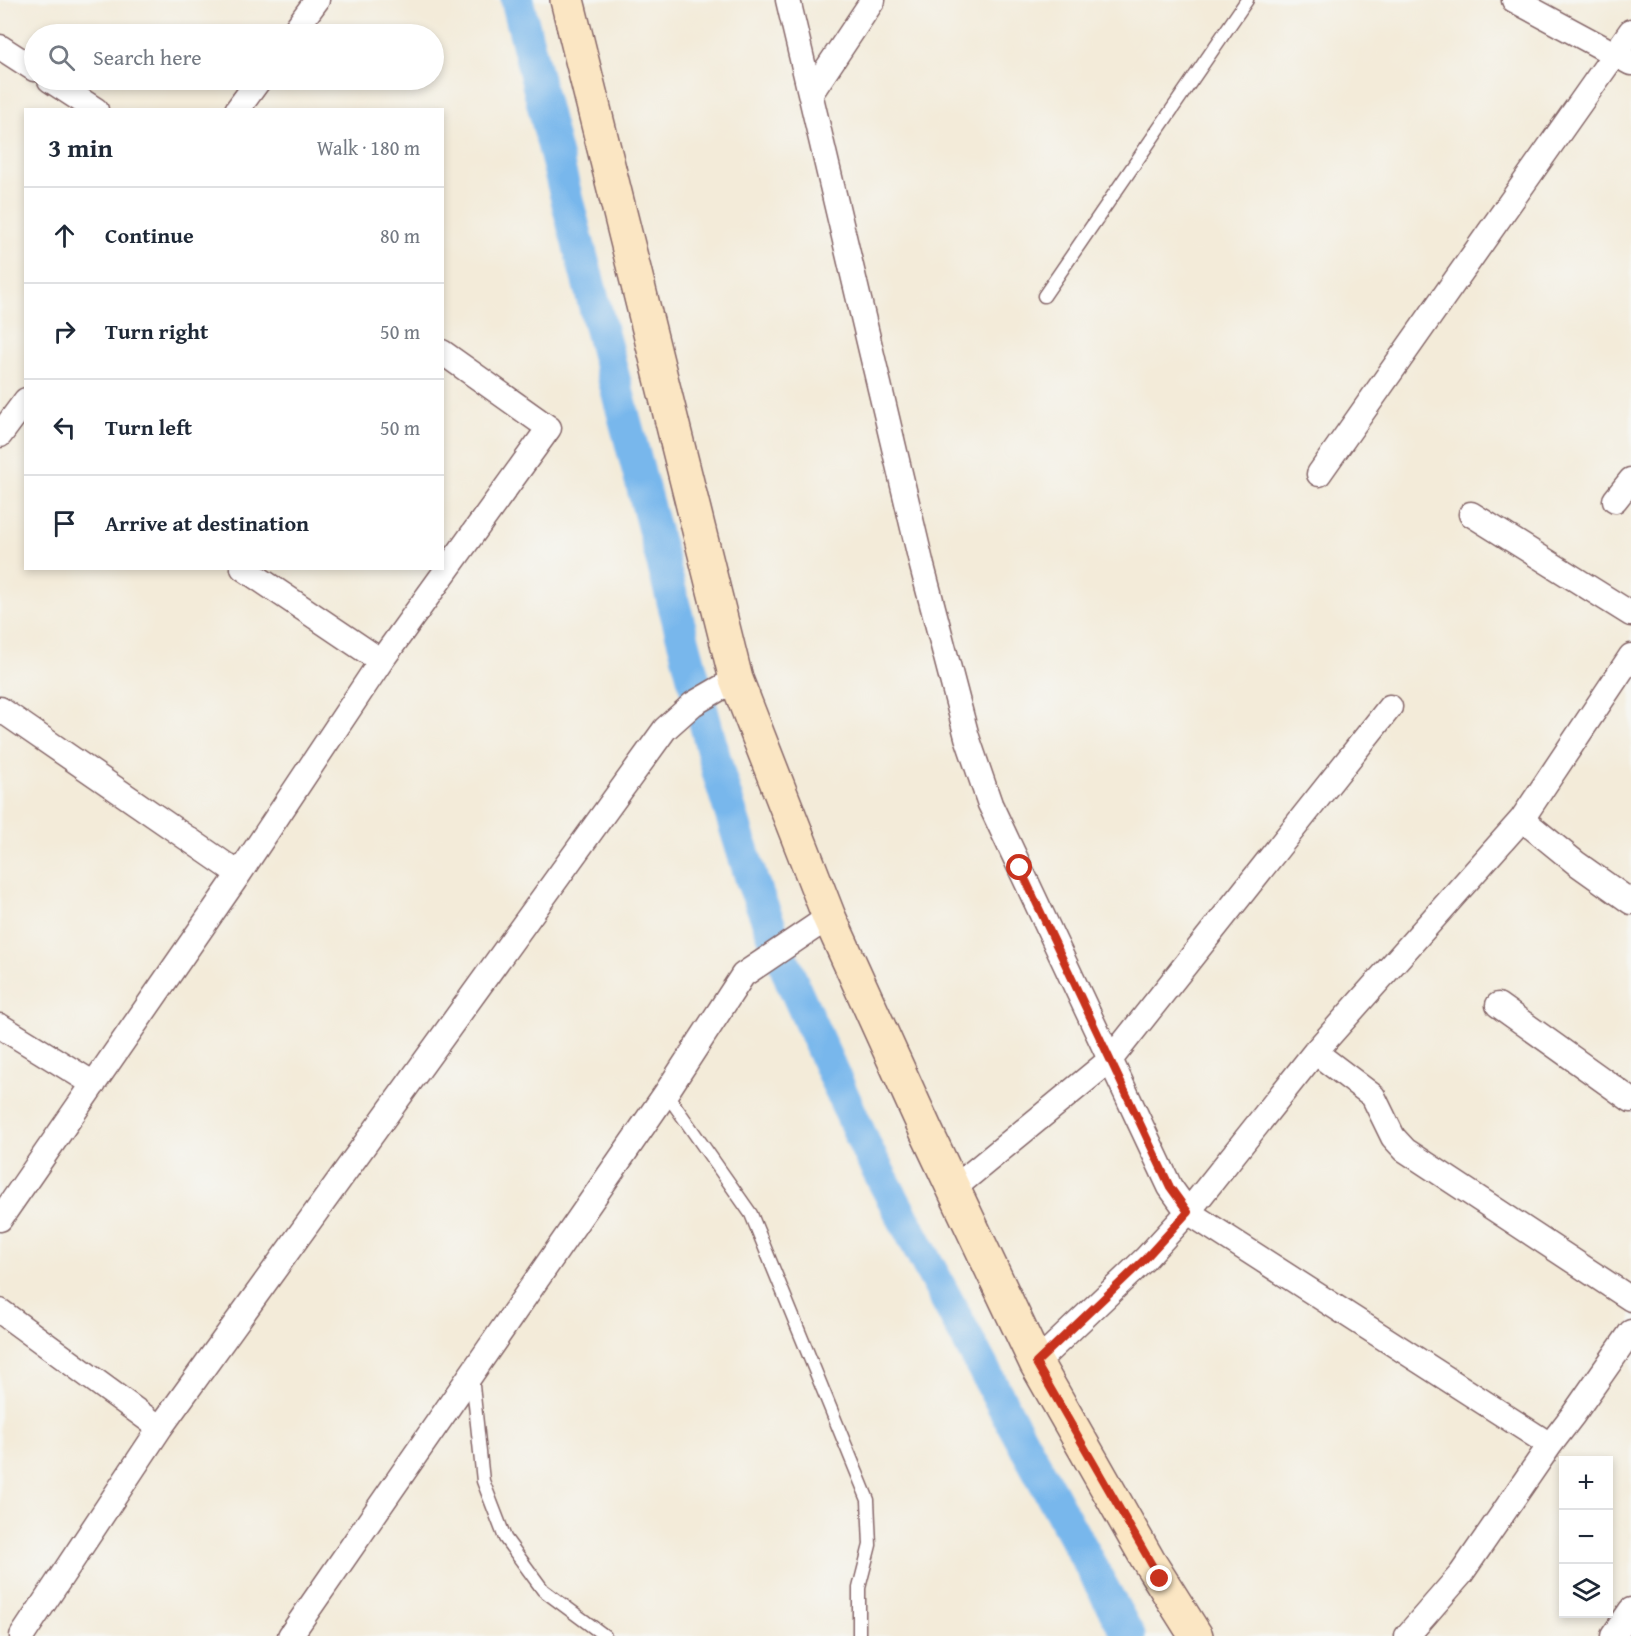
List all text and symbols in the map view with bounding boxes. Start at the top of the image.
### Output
search box [24,24,444,90]
icon: search [45,41,78,74]
text: Search here [93,41,202,73]
text: 3 min [48,128,113,167]
text: Walk · 180 m [317,133,420,162]
icon: ahead [48,219,81,252]
text: Continue [105,219,194,251]
text: 80 m [380,221,420,250]
icon: right [48,315,81,348]
text: Turn right [105,315,208,347]
text: 50 m [380,317,420,346]
icon: left [48,411,81,444]
text: Turn left [105,411,192,443]
text: 50 m [380,413,420,442]
icon: arrive [48,507,81,540]
text: Arrive at destination [105,507,309,539]
route start [1006,854,1032,880]
map controls [1559,1456,1613,1618]
button: + [1559,1456,1613,1510]
button: − [1559,1510,1613,1564]
button: layers [1559,1564,1613,1618]
route end [1146,1565,1172,1591]

